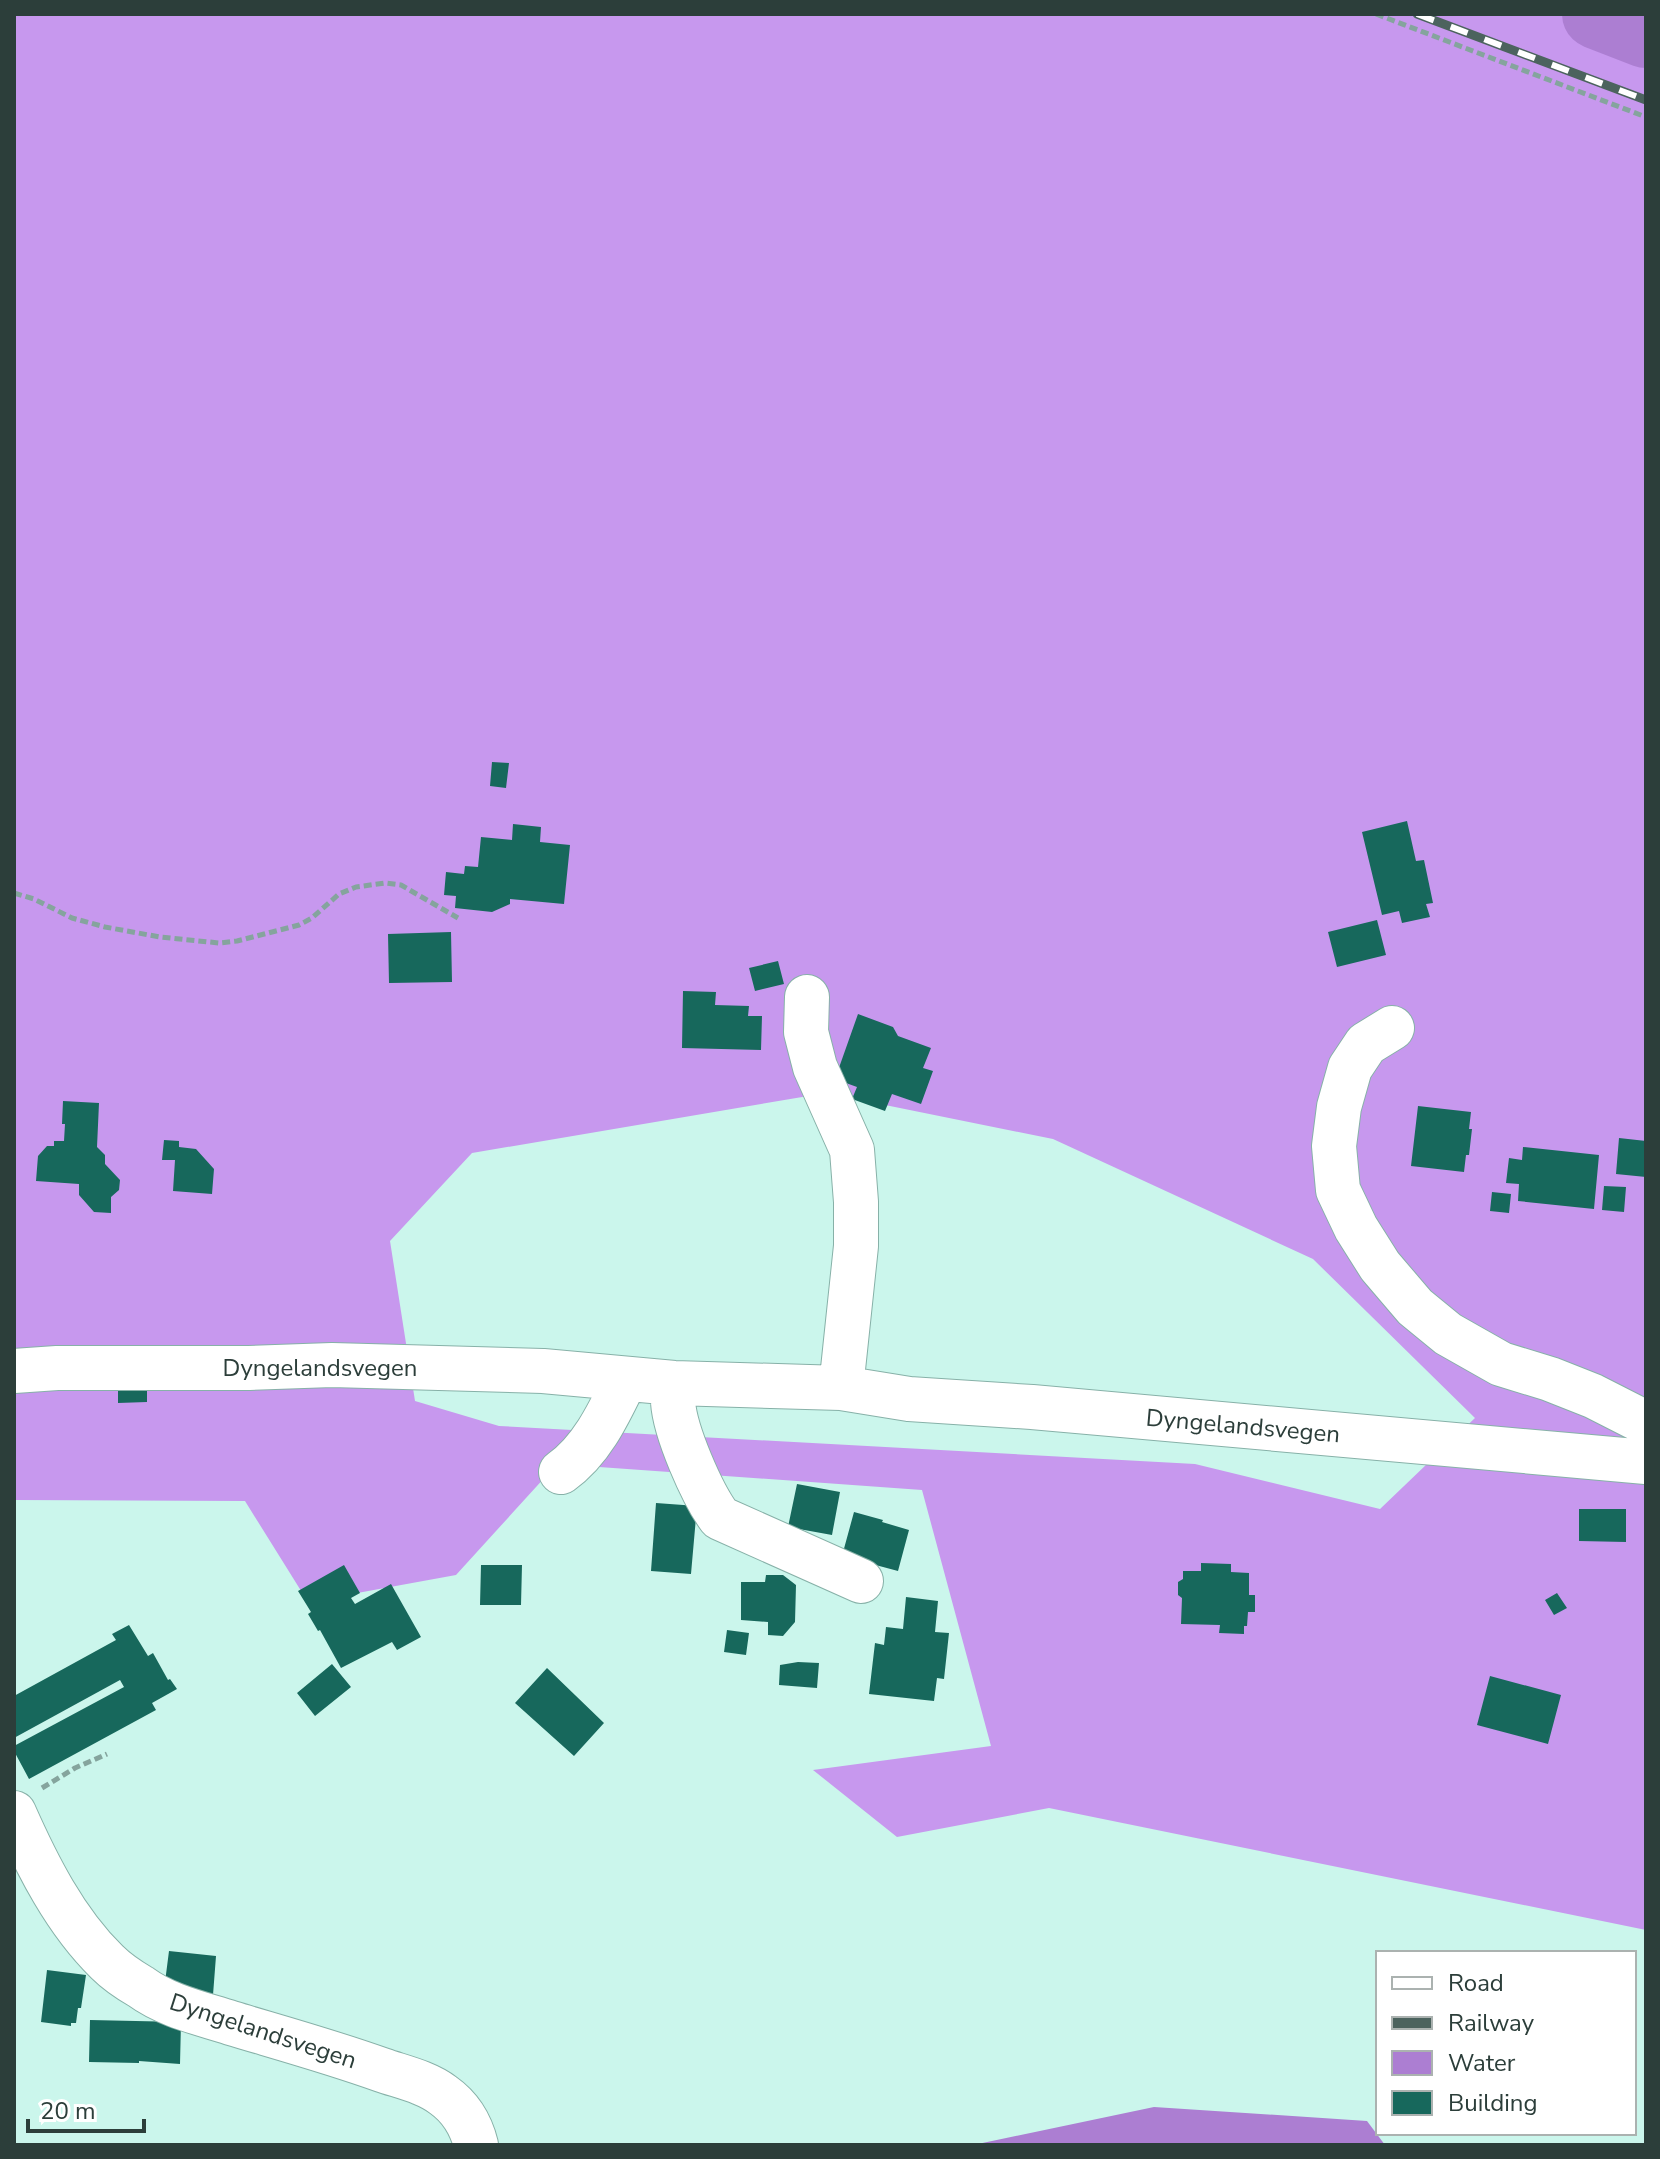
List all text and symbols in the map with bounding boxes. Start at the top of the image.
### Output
street label: Dyngelandsvegen [223,1352,417,1384]
street label: Dyngelandsvegen [1145,1402,1341,1450]
legend [1376,1951,1636,2135]
text: Road [1448,1967,1504,1999]
street label: Dyngelandsvegen [165,1986,361,2076]
text: Railway [1448,2007,1535,2039]
text: Water [1448,2047,1516,2079]
scale bar [28,2083,144,2133]
text: Building [1448,2087,1538,2119]
text: 20 m [40,2095,96,2127]

